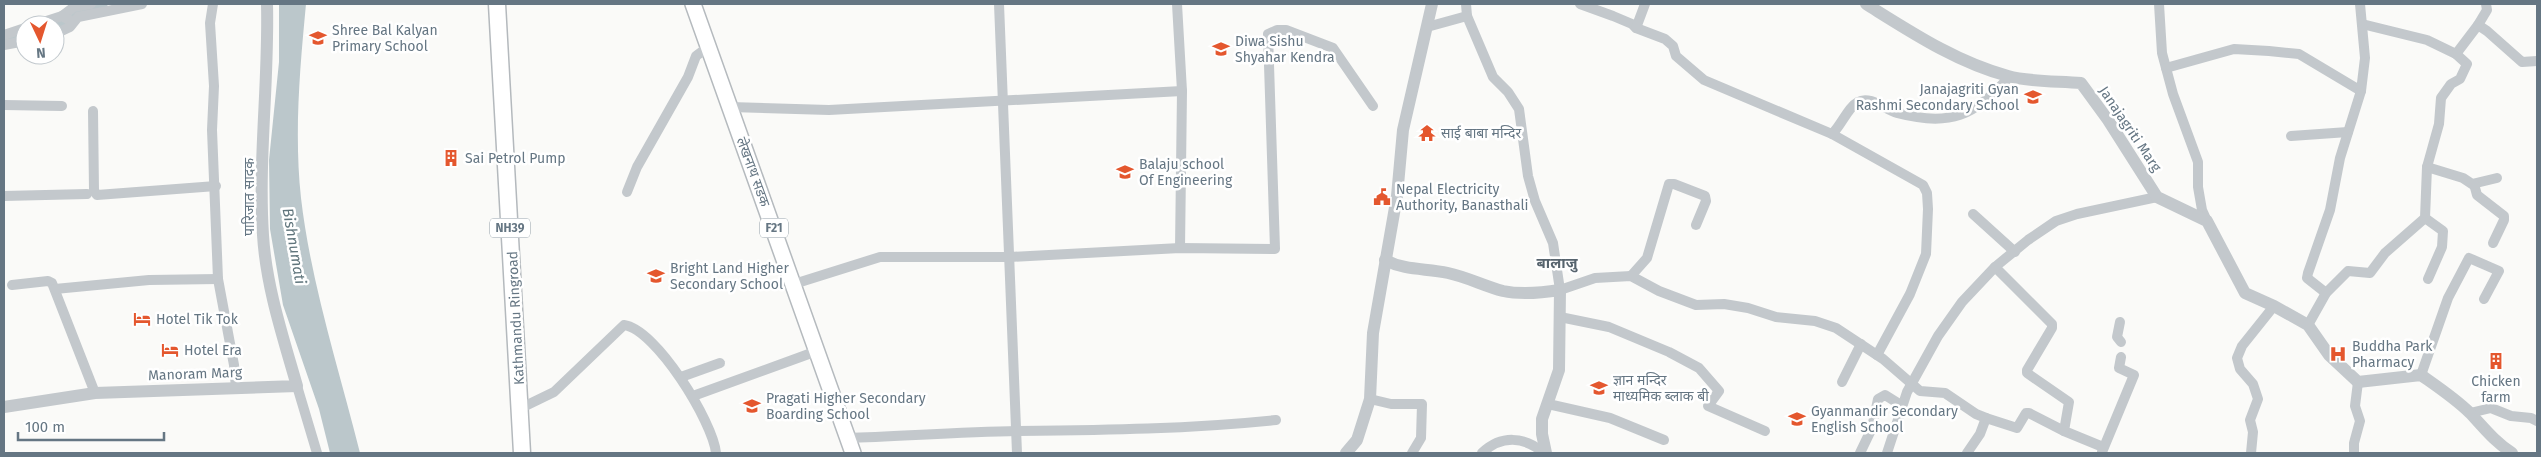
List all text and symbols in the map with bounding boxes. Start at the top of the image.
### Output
north arrow [15,15,65,65]
place label: Shree Bal Kalyan Primary School [332,22,438,55]
school or university icon: Shree Bal Kalyan Primary School [308,28,328,48]
place label: Diwa Sishu Shyahar Kendra [1235,33,1335,66]
school or university icon: Diwa Sishu Shyahar Kendra [1211,39,1231,59]
text: N [36,44,46,61]
place label: Janajagriti Gyan Rashmi Secondary School [1856,81,2019,114]
street label: Janajagriti Marg [2095,83,2165,176]
school or university icon: Janajagriti Gyan Rashmi Secondary School [2023,87,2043,107]
temple icon: साई बाबा मन्दिर [1417,123,1437,143]
place label: साई बाबा मन्दिर [1441,125,1521,142]
street label: लेखनाथ सडक [733,135,774,209]
building icon: Sai Petrol Pump [441,148,461,168]
place label: Sai Petrol Pump [465,150,566,167]
place label: Balaju school Of Engineering [1139,156,1233,189]
street label: पारिजात सादक [241,158,258,236]
school or university icon: Balaju school Of Engineering [1115,162,1135,182]
place label: Nepal Electricity Authority, Banasthali [1396,181,1528,214]
public building icon: Nepal Electricity Authority, Banasthali [1372,187,1392,207]
water label: Bishnumati [278,207,310,285]
road number: NH39 [490,218,530,238]
road number: F21 [760,218,788,238]
street label: Kathmandu Ringroad [504,251,528,385]
district label: बालाजु [1537,254,1579,273]
place label: Bright Land Higher Secondary School [670,260,789,293]
school or university icon: Bright Land Higher Secondary School [646,266,666,286]
hotel icon: Hotel Tik Tok [132,309,152,329]
place label: Hotel Tik Tok [156,311,239,328]
place label: Buddha Park Pharmacy [2352,338,2433,371]
hotel icon: Hotel Era [160,340,180,360]
place label: Hotel Era [184,342,242,359]
hospital icon: Buddha Park Pharmacy [2328,344,2348,364]
building icon: Chicken farm [2486,351,2506,371]
street label: Manoram Marg [148,364,243,384]
place label: ज्ञान मन्दिर माध्यमिक ब्लाक बी [1613,372,1709,405]
place label: Chicken farm [2471,373,2521,406]
school or university icon: ज्ञान मन्दिर माध्यमिक ब्लाक बी [1589,378,1609,398]
place label: Pragati Higher Secondary Boarding School [766,390,926,423]
school or university icon: Pragati Higher Secondary Boarding School [742,396,762,416]
place label: Gyanmandir Secondary English School [1811,403,1958,436]
school or university icon: Gyanmandir Secondary English School [1787,409,1807,429]
scale bar [18,410,164,442]
text: 100 m [25,418,65,436]

